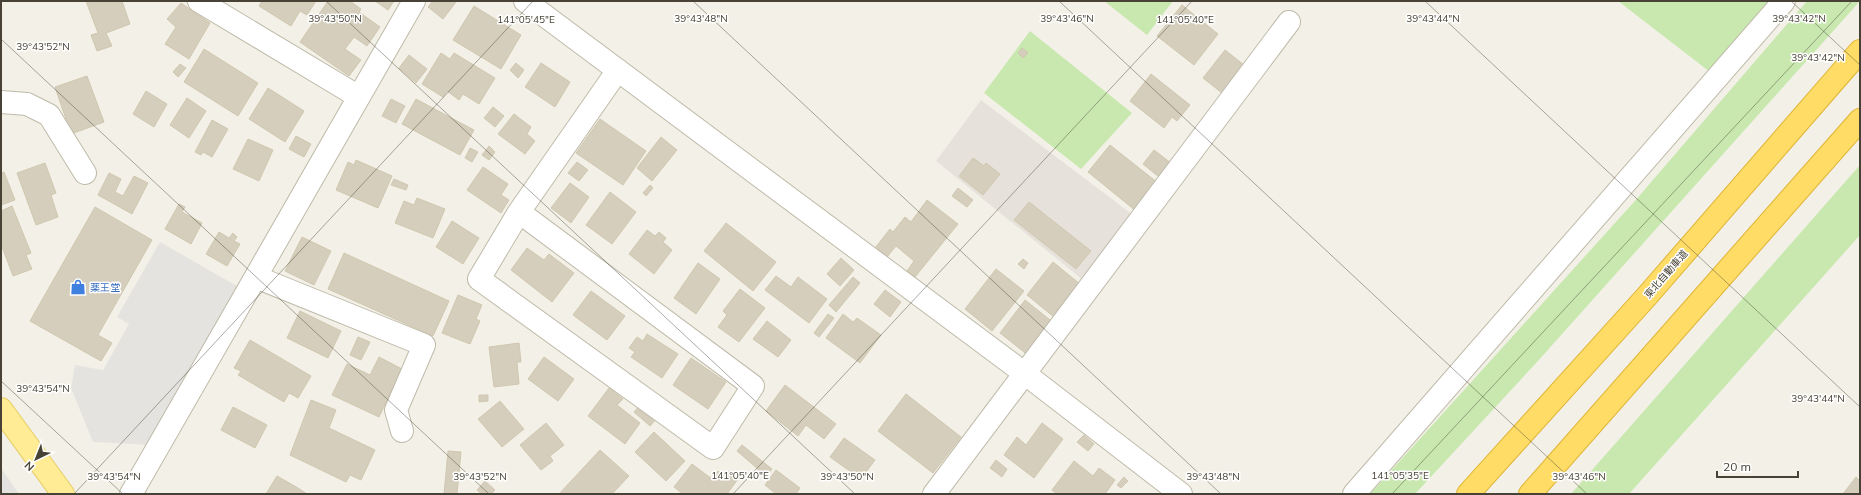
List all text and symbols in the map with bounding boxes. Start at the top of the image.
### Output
text: 39°43'50"N [308,12,362,25]
text: 39°43'48"N [674,12,728,25]
text: 39°43'46"N [1040,12,1094,25]
text: 39°43'44"N [1406,12,1460,25]
text: 39°43'42"N [1772,12,1826,25]
text: 141°05'45"E [497,13,555,26]
text: 141°05'40"E [1156,13,1214,26]
text: 39°43'52"N [16,40,70,53]
text: 39°43'42"N [1791,51,1845,64]
street label: 東北自動車道 [1641,247,1691,301]
shop icon: 薬王堂 [69,278,87,296]
place label: 薬王堂 [90,281,120,294]
text: 39°43'54"N [16,382,70,395]
text: 39°43'44"N [1791,392,1845,405]
north arrow [16,439,56,479]
scale bar [1717,453,1798,479]
text: N [21,458,37,474]
text: 20 m [1723,459,1751,474]
text: 141°05'40"E [711,469,769,482]
text: 141°05'35"E [1371,469,1429,482]
text: 39°43'54"N [87,470,141,483]
text: 39°43'52"N [453,470,507,483]
text: 39°43'50"N [820,470,874,483]
text: 39°43'48"N [1186,470,1240,483]
text: 39°43'46"N [1552,470,1606,483]

